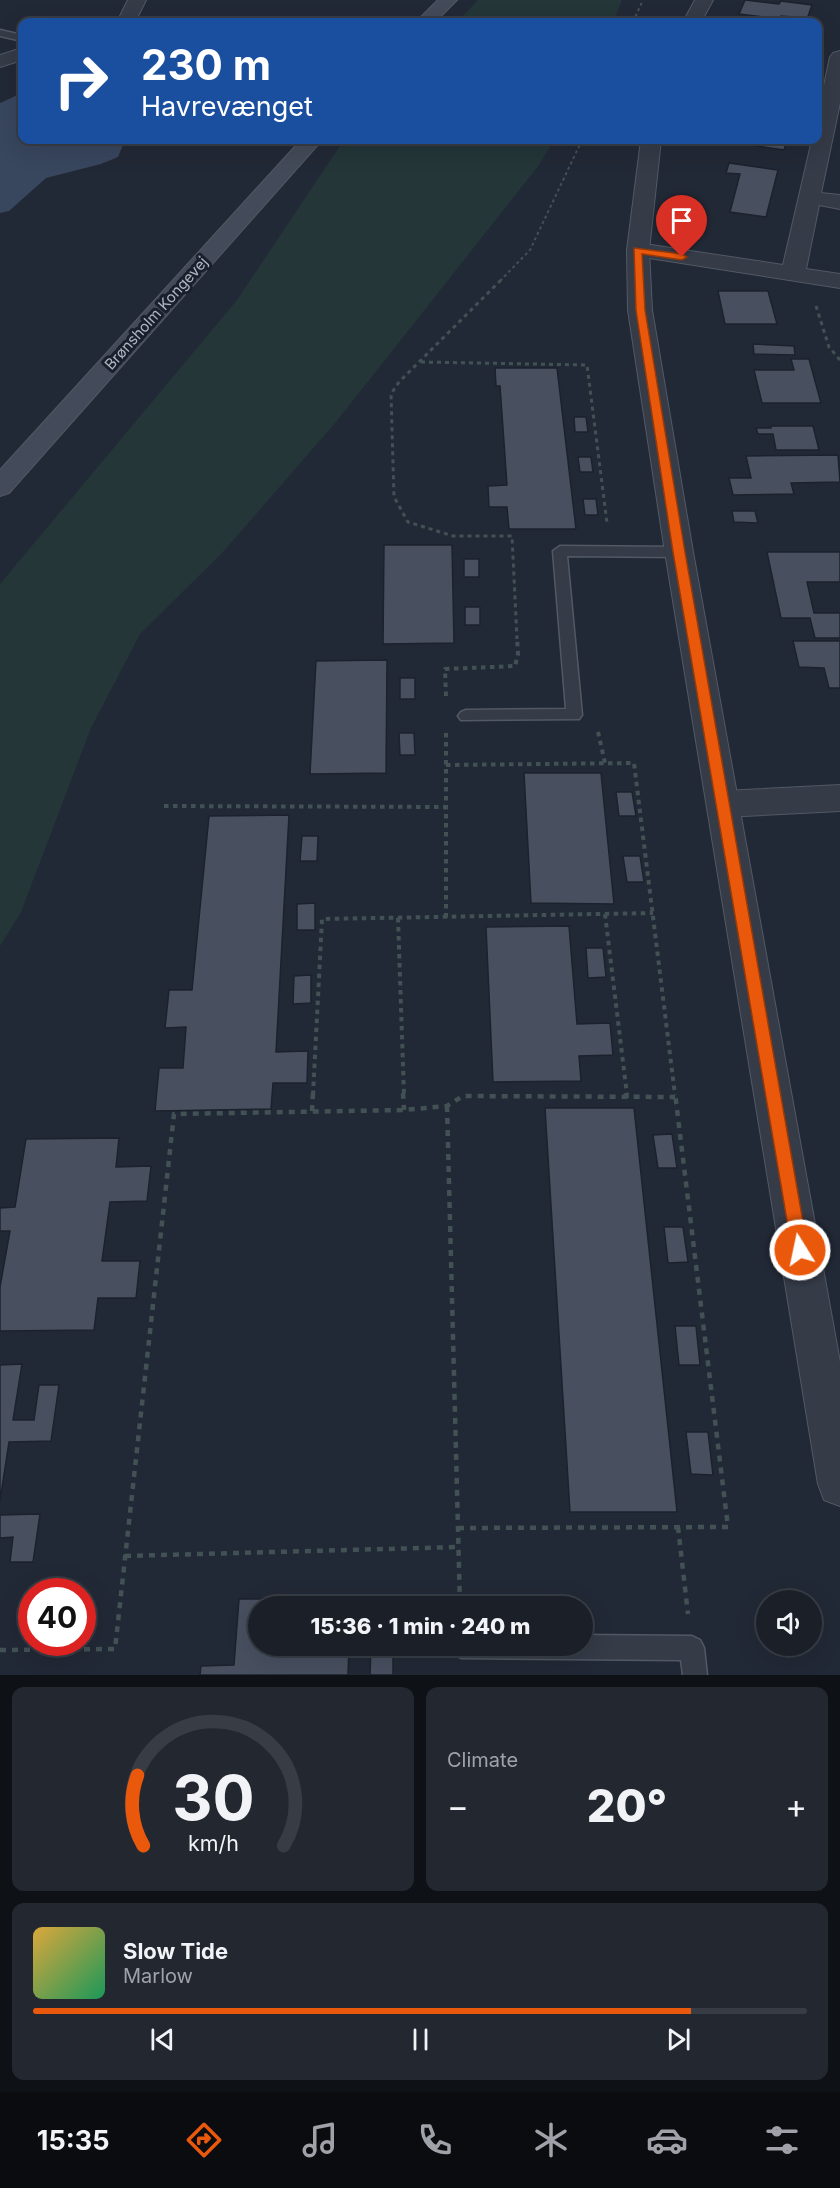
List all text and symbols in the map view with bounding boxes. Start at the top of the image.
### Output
text: 230 m [141,39,271,90]
icon: right [42,42,120,120]
text: Havrevænget [141,90,313,123]
pin [656,195,707,257]
icon: arrive [665,204,698,237]
street label: Brønsholm Kongevej [100,253,212,373]
position arrow [768,1218,832,1282]
speed limit sign: 40 [18,1578,96,1656]
map controls [756,1590,822,1656]
button: sound [756,1590,822,1656]
text: 15:36 · 1 min · 240 m [311,1613,530,1639]
text: Climate [447,1748,518,1772]
text: 30 [172,1760,254,1835]
text: 20° [587,1778,667,1833]
text: − [447,1786,469,1826]
text: + [785,1786,807,1826]
text: km/h [188,1830,238,1856]
text: Slow Tide [123,1938,228,1964]
text: Marlow [123,1964,193,1988]
icon: previous [146,2023,179,2056]
icon: pause [404,2023,437,2056]
icon: next [662,2023,695,2056]
icon: directions [183,2119,225,2161]
icon: music [299,2119,341,2161]
icon: phone [414,2119,456,2161]
icon: climate [530,2119,572,2161]
icon: car [646,2119,688,2161]
icon: filters [761,2119,803,2161]
text: 15:35 [37,2124,109,2157]

